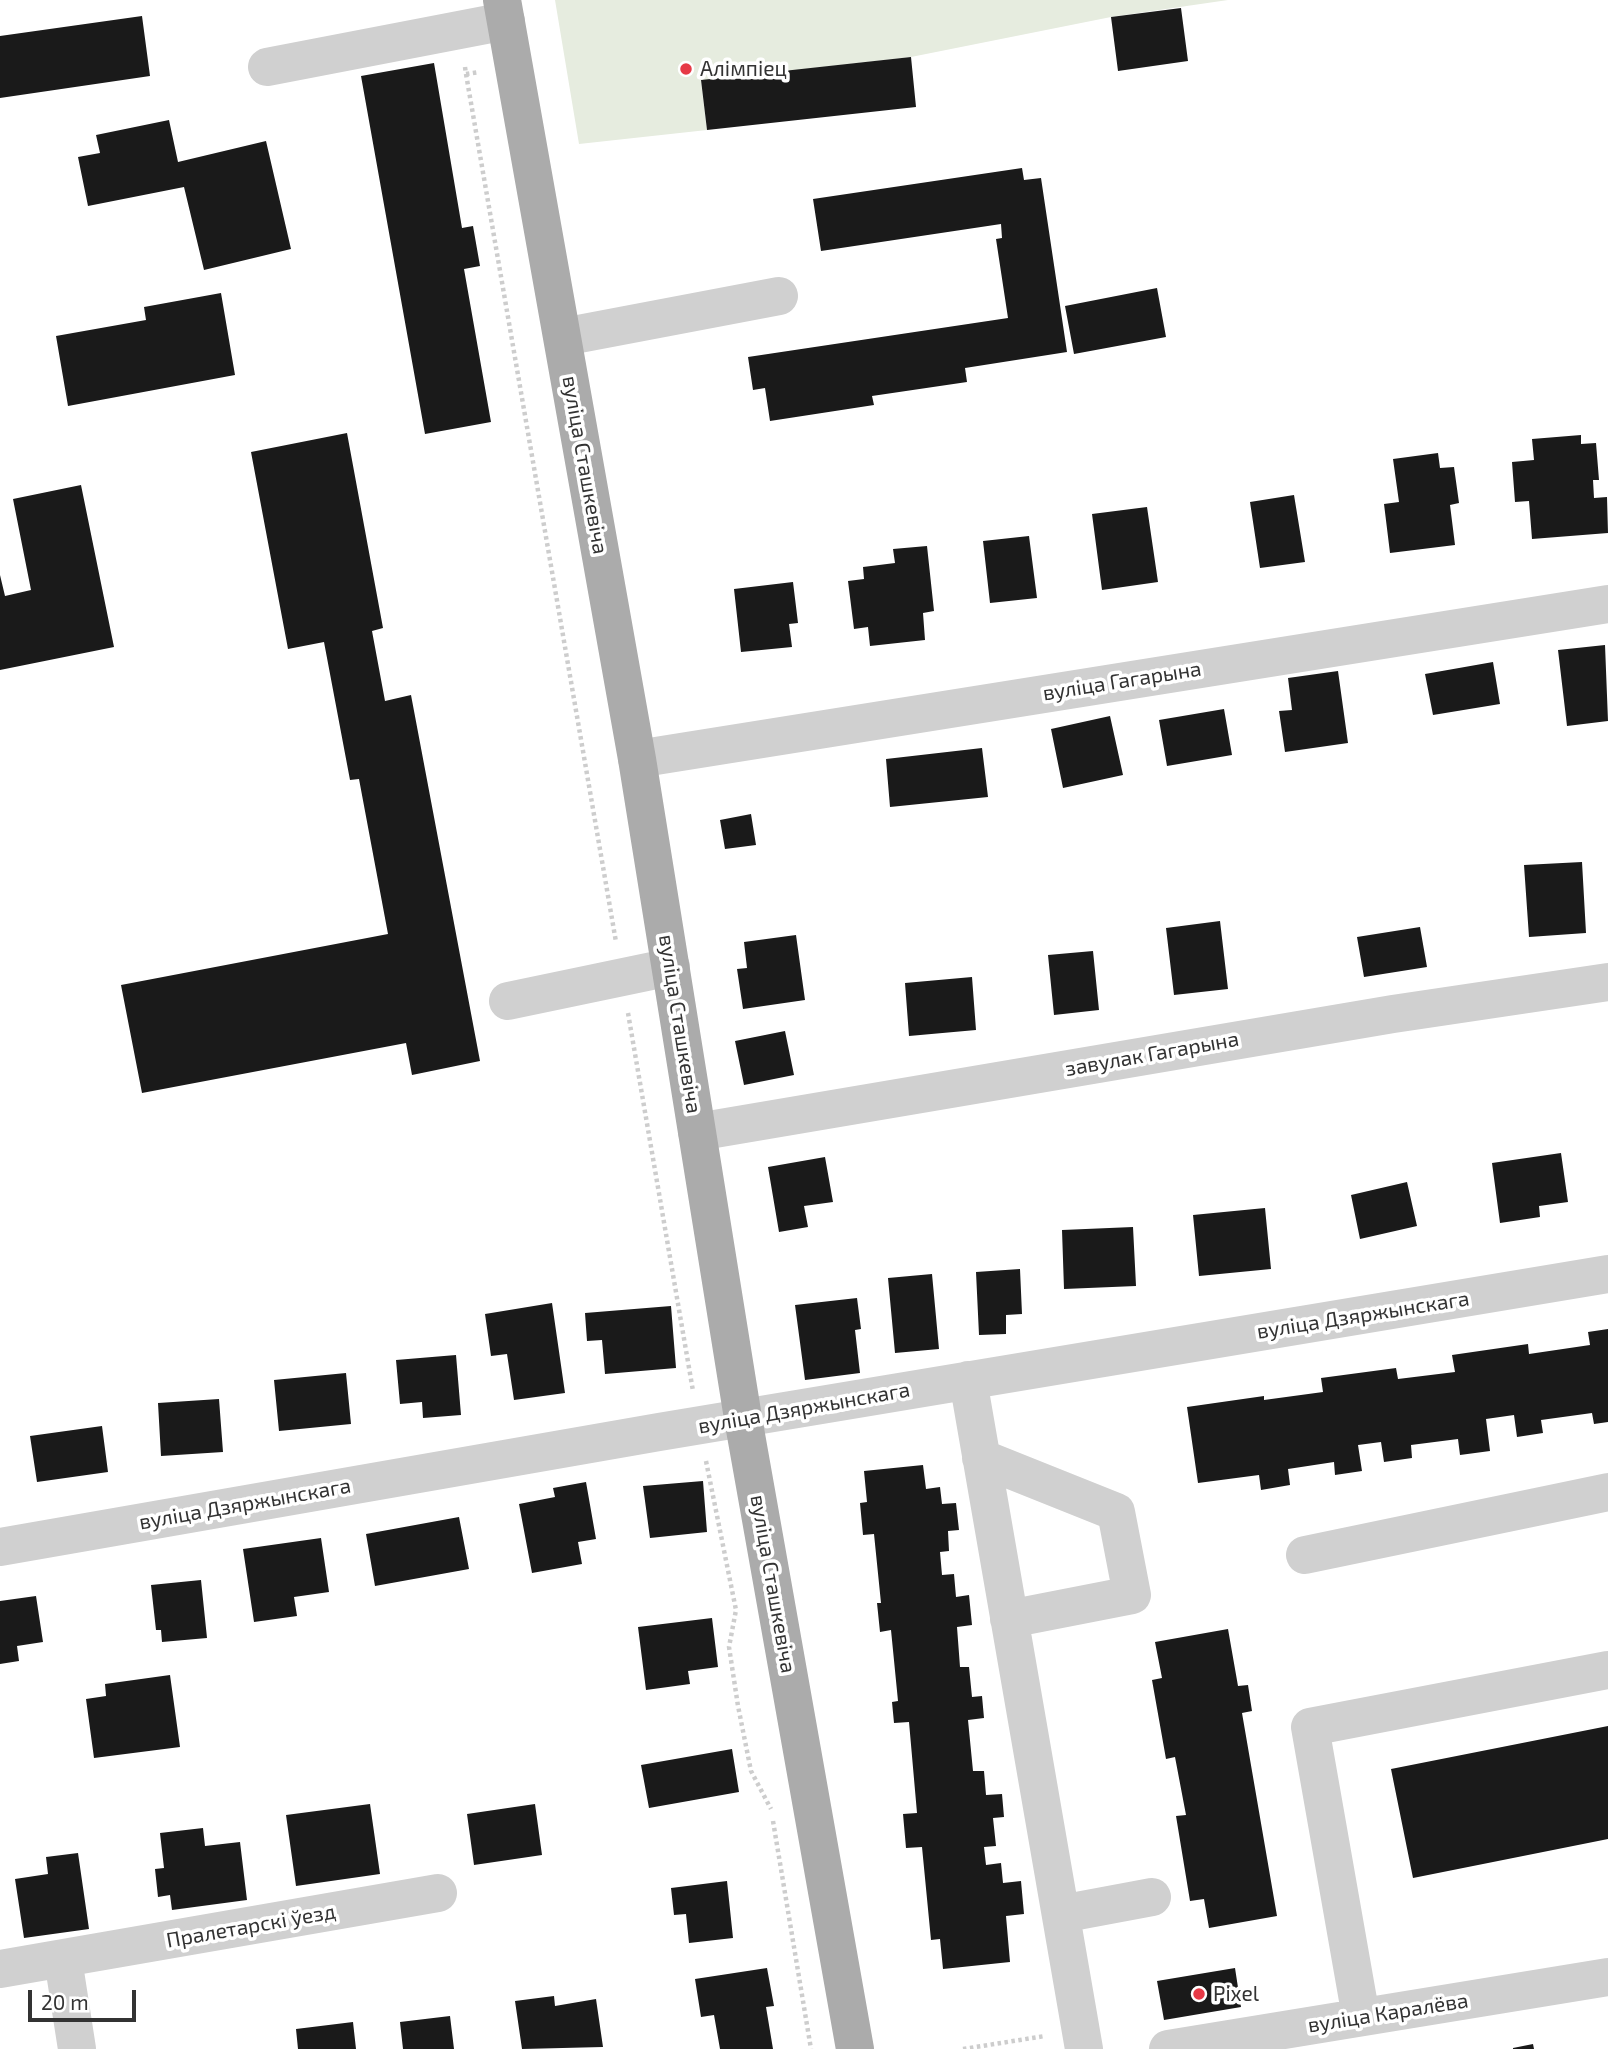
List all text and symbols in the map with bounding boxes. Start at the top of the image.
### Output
place label: Алімпіец [700,56,787,82]
marker: Алімпіец [678,61,694,77]
street label: вуліца Сташкевіча [557,374,613,556]
street label: вуліца Гагарына [1041,656,1203,706]
street label: вуліца Сташкевіча [653,933,707,1115]
street label: завулак Гагарына [1063,1026,1241,1082]
street label: вуліца Дзяржынскага [1255,1286,1471,1344]
street label: вуліца Дзяржынскага [696,1377,912,1439]
street label: вуліца Дзяржынскага [137,1473,353,1535]
street label: вуліца Сташкевіча [745,1493,801,1675]
street label: Пралетарскі ўезд [164,1899,338,1953]
scale bar [32,1976,140,2020]
place label: Pixel [1213,1981,1259,2007]
marker: Pixel [1191,1986,1207,2002]
street label: вуліца Каралёва [1306,1988,1470,2038]
text: 20 m [41,1989,89,2014]

